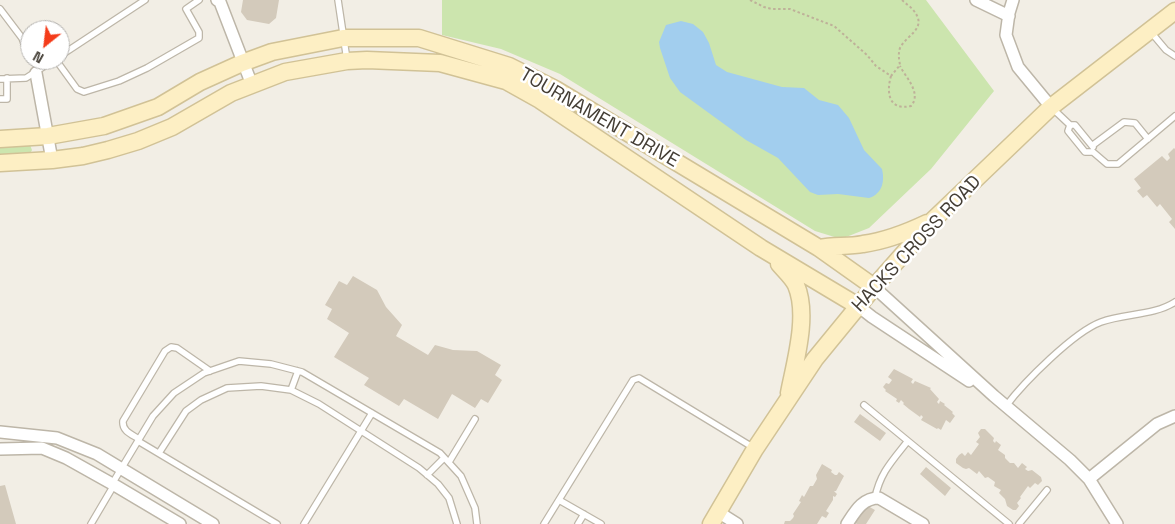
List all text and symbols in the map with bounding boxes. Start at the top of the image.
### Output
north arrow [20,20,70,70]
text: N [30,47,47,67]
street label: TOURNAMENT DRIVE [515,63,683,173]
street label: HACKS CROSS ROAD [848,171,986,317]

